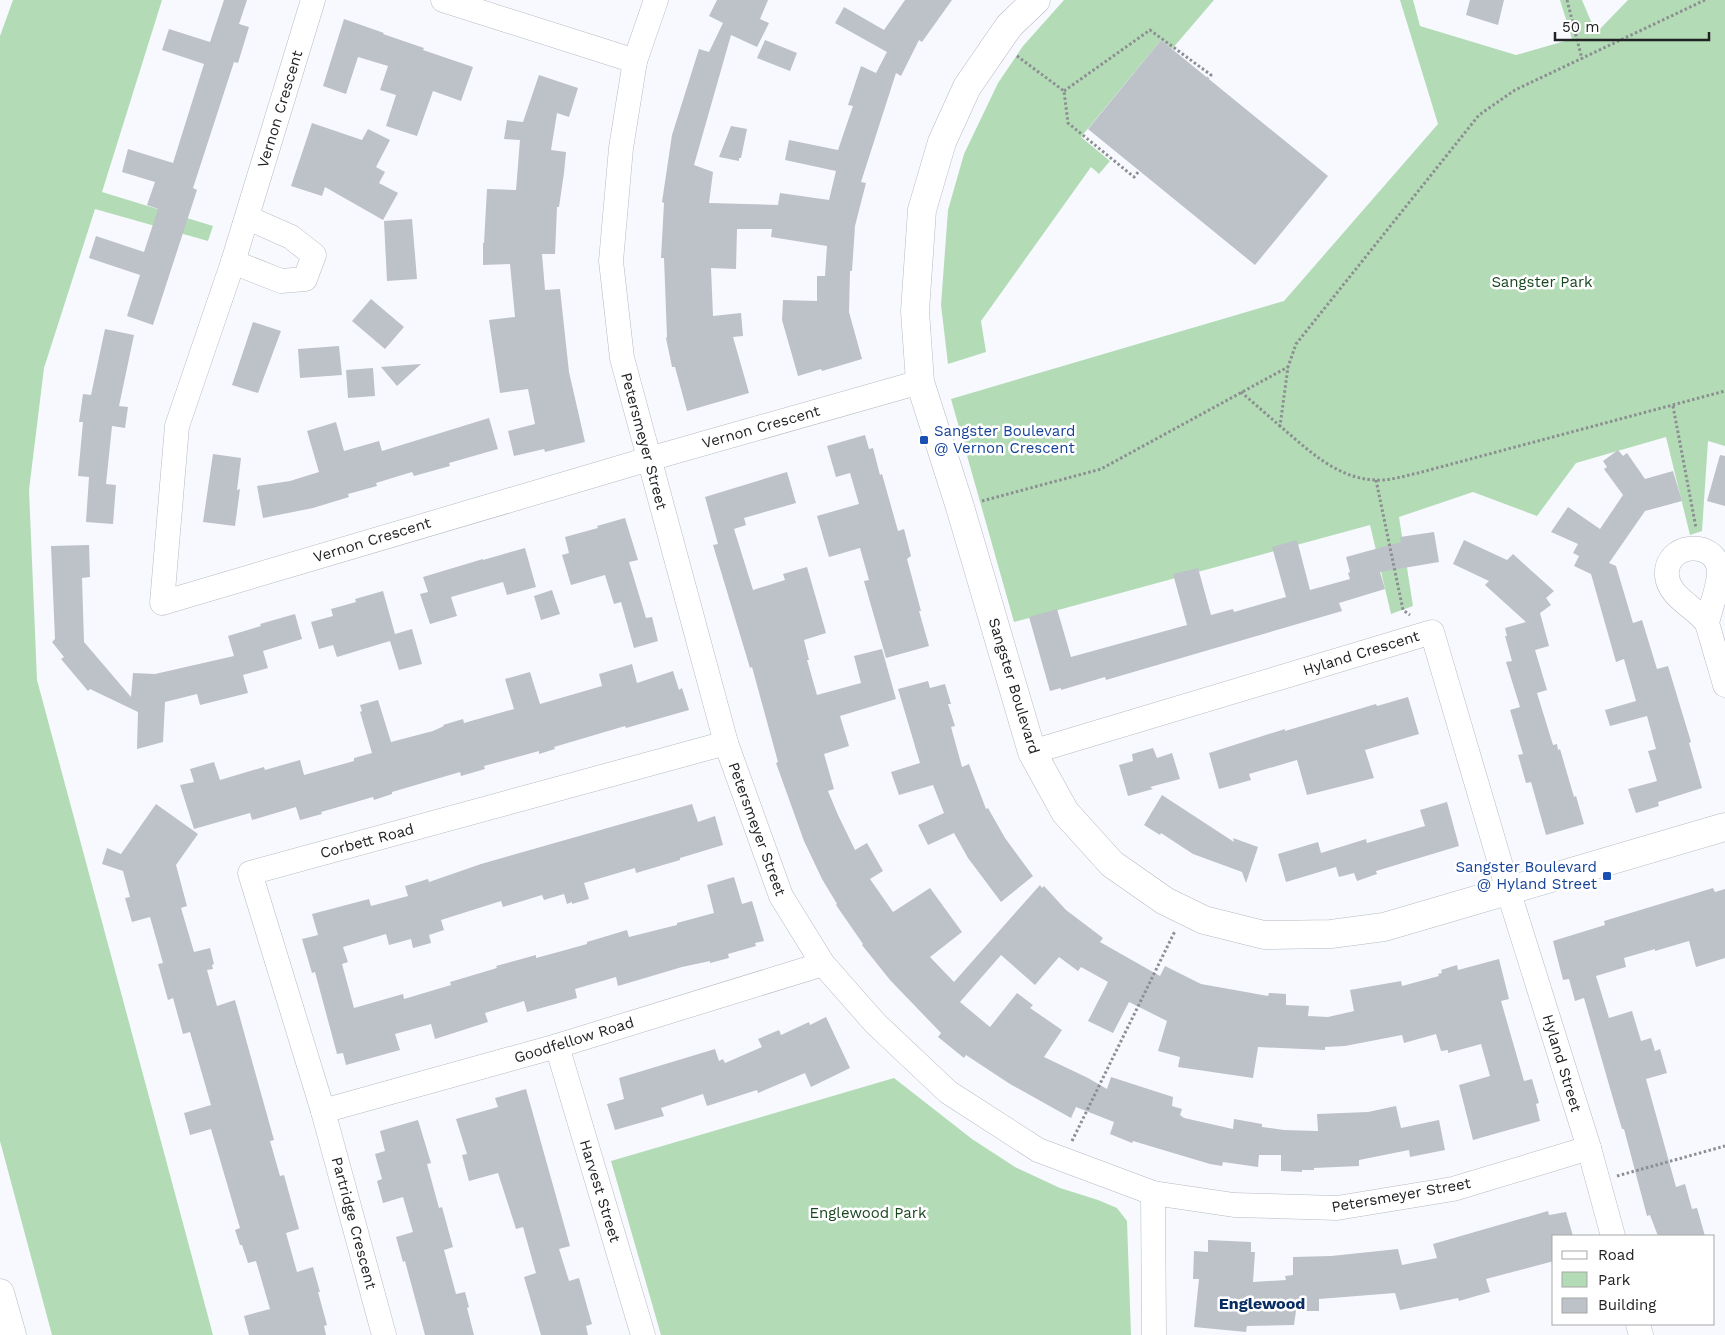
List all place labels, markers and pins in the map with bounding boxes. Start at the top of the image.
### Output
place label: Sangster Boulevard @ Vernon Crescent [934,422,1075,457]
marker: Sangster Boulevard @ Vernon Crescent [918,434,930,446]
place label: Sangster Boulevard @ Hyland Street [1456,858,1598,893]
marker: Sangster Boulevard @ Hyland Street [1601,870,1613,882]

